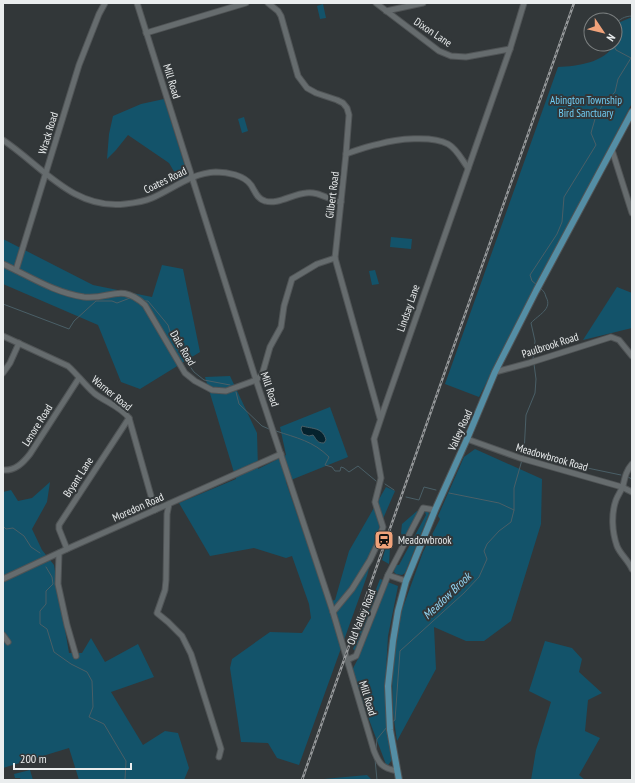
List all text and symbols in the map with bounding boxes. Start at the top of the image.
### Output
north arrow [583,12,623,52]
street label: Dixon Lane [411,14,455,50]
text: N [604,31,619,44]
street label: Mill Road [160,62,184,100]
park label: Abington Township Bird Sanctuary [550,93,622,120]
street label: Wrack Road [35,110,61,156]
street label: Coates Road [141,163,189,196]
street label: Gilbert Road [322,171,342,219]
street label: Lindsay Lane [393,282,423,333]
street label: Dale Road [167,328,199,368]
street label: Paulbrook Road [520,329,580,361]
street label: Mill Road [258,370,282,408]
street label: Warner Road [89,372,135,414]
street label: Lenore Road [19,401,55,449]
street label: Valley Road [444,407,475,454]
street label: Meadowbrook Road [514,440,590,474]
street label: Bryant Lane [60,454,96,500]
street label: Moredon Road [110,489,166,525]
station icon: Meadowbrook [373,529,395,551]
place label: Meadowbrook [398,533,452,547]
water label: Meadow Brook [419,568,475,622]
street label: Old Valley Road [343,587,379,647]
street label: Mill Road [356,679,380,717]
scale bar [14,745,131,771]
text: 200 m [20,751,47,766]

